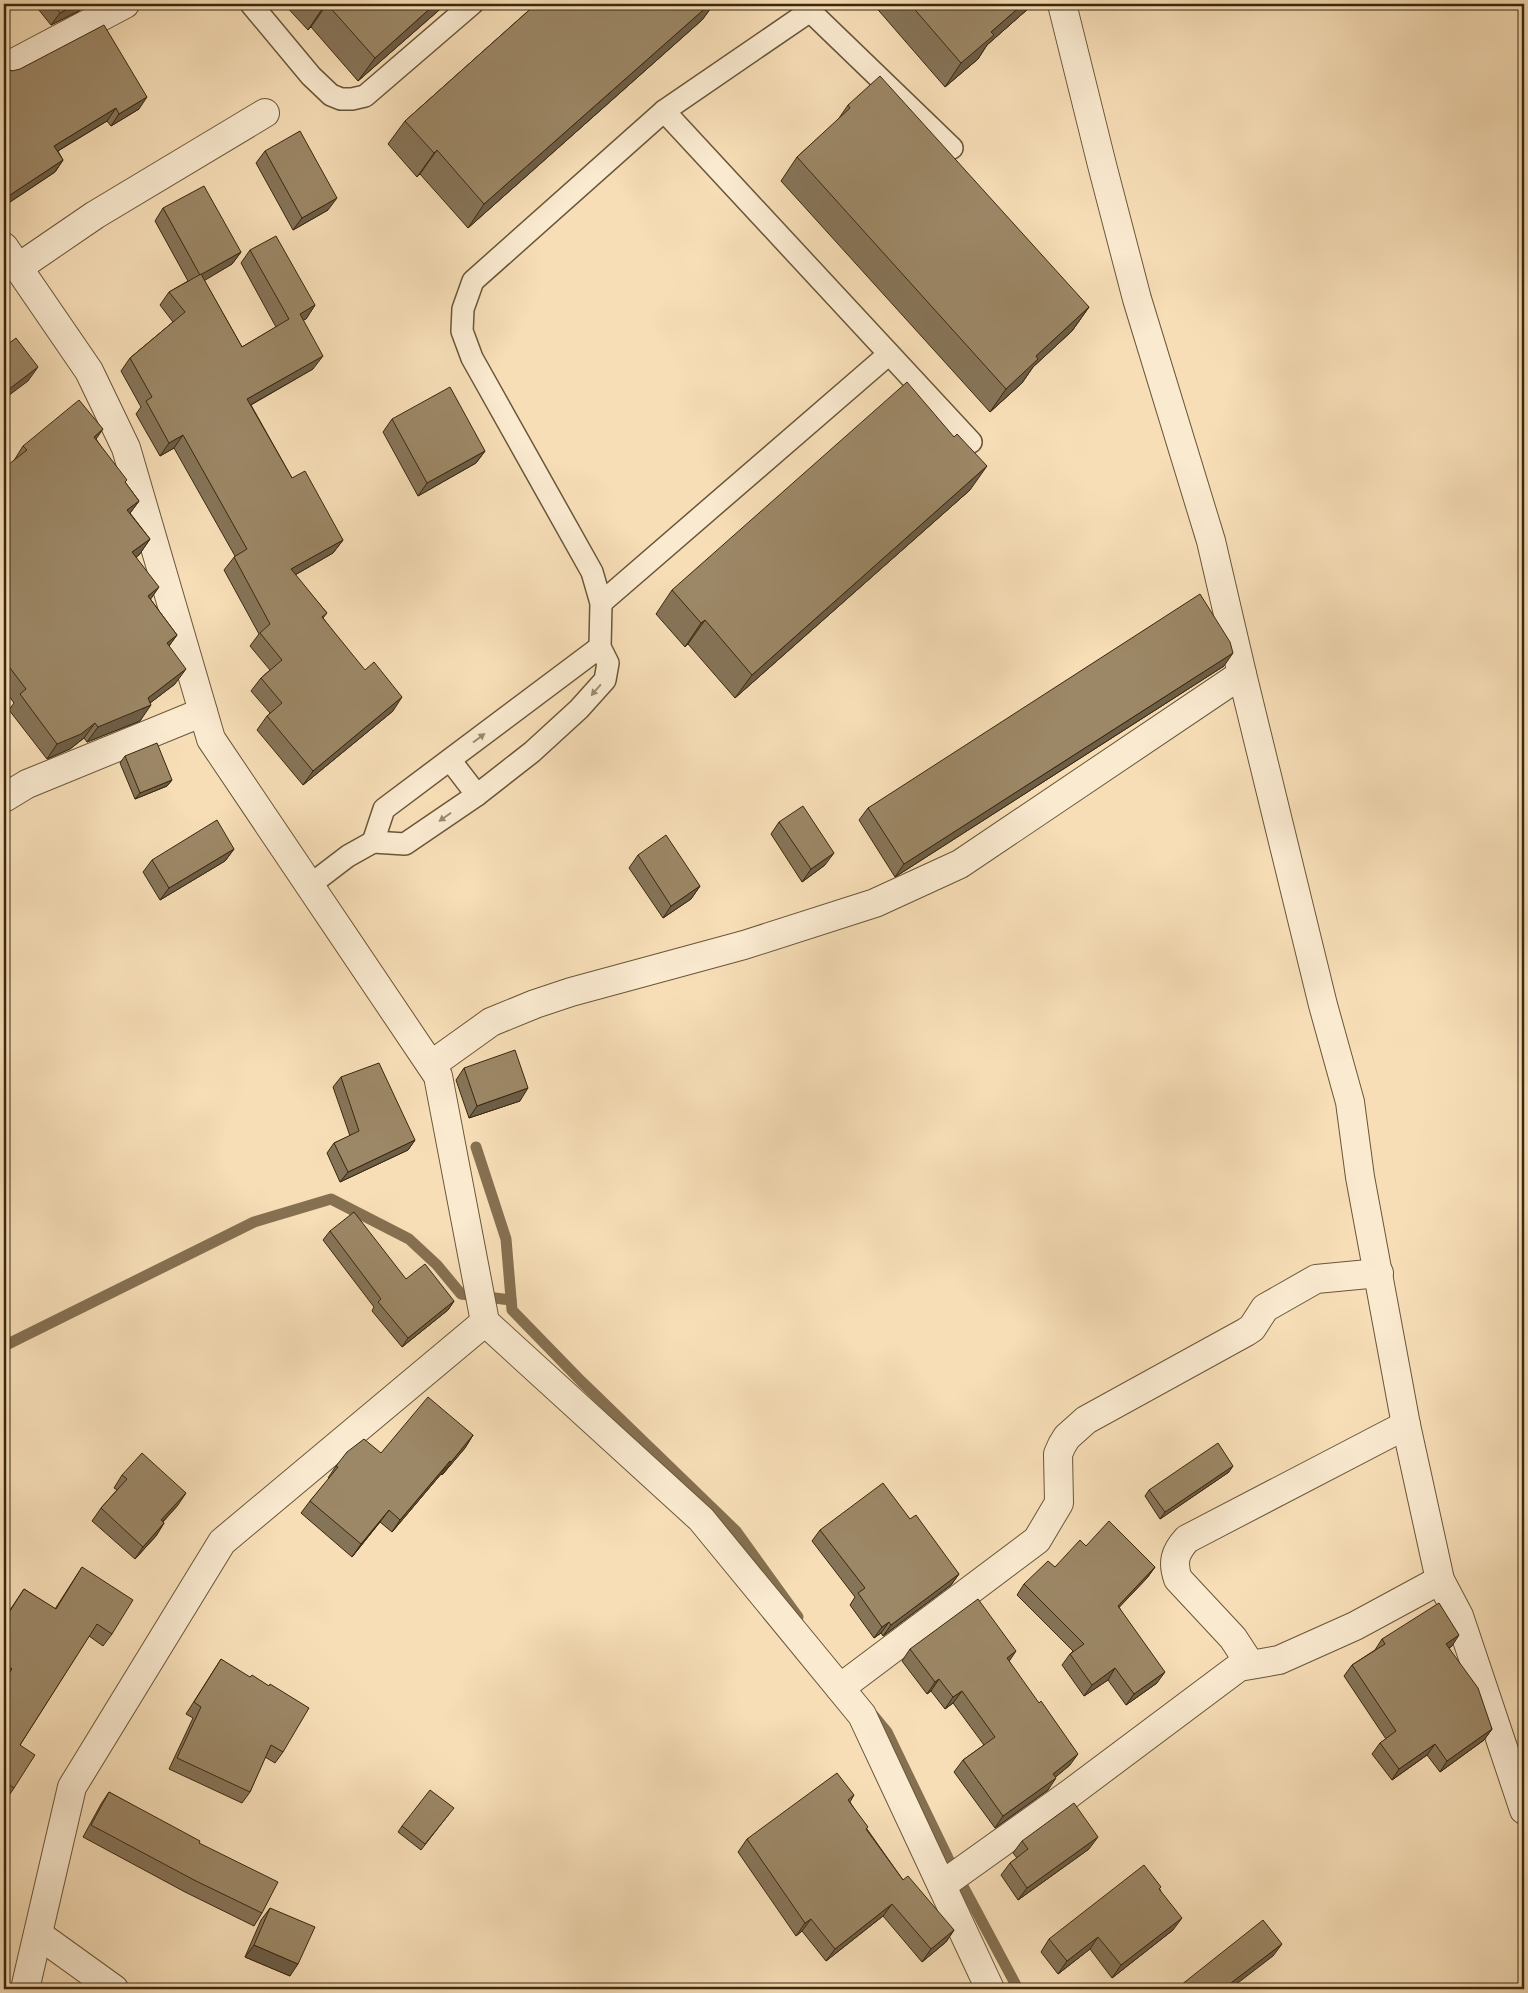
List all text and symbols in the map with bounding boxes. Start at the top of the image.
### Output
one-way arrow [590,684,602,696]
one-way arrow [472,733,486,743]
one-way arrow [438,812,452,822]

